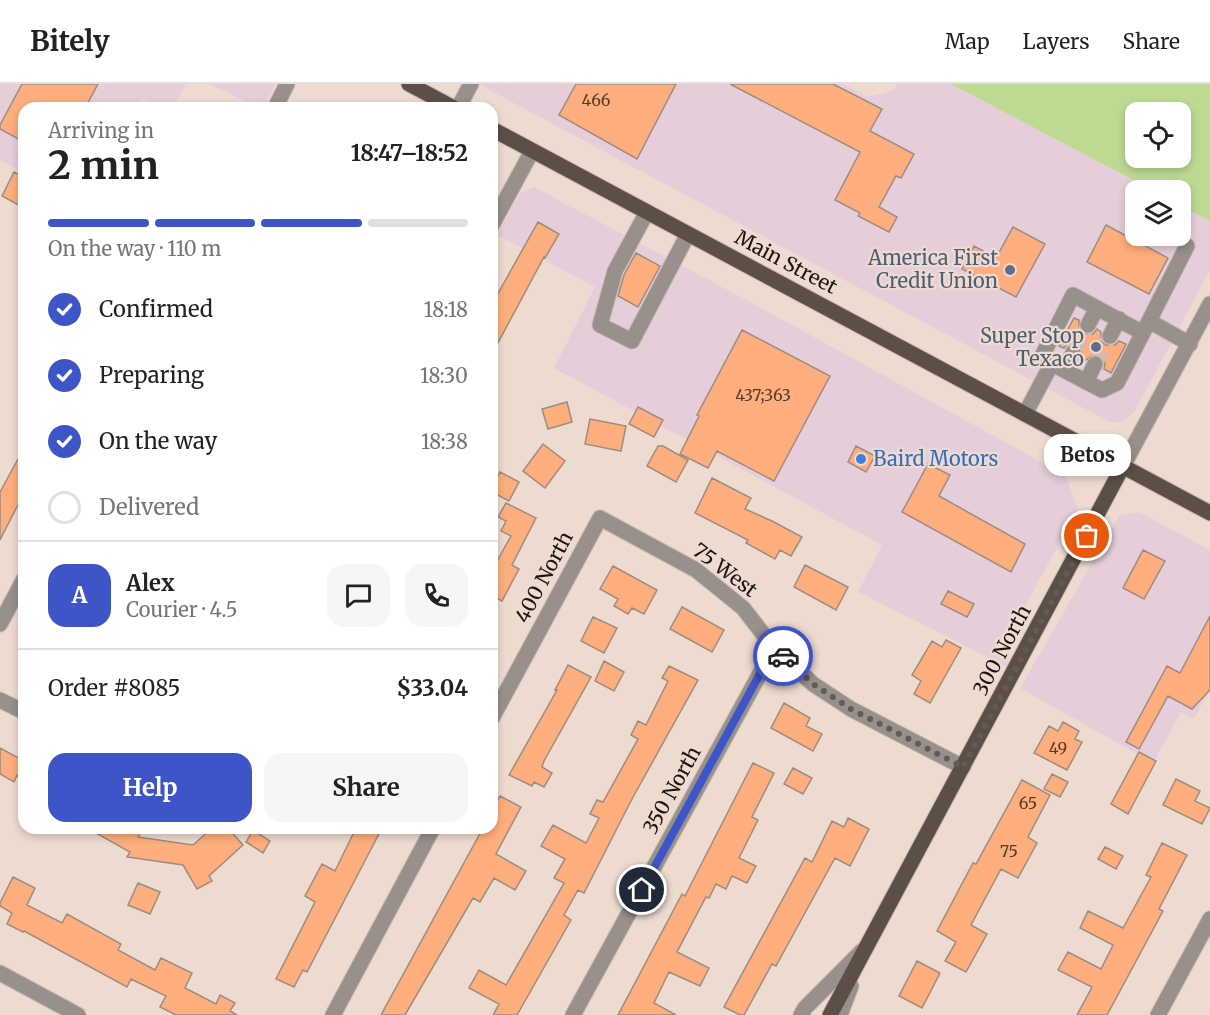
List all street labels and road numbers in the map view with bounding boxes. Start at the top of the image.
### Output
street label: Main Street [731,224,842,299]
street label: 400 North [509,527,578,627]
street label: 75 West [688,537,763,602]
street label: 300 North [967,600,1036,699]
street label: 350 North [637,742,706,838]

